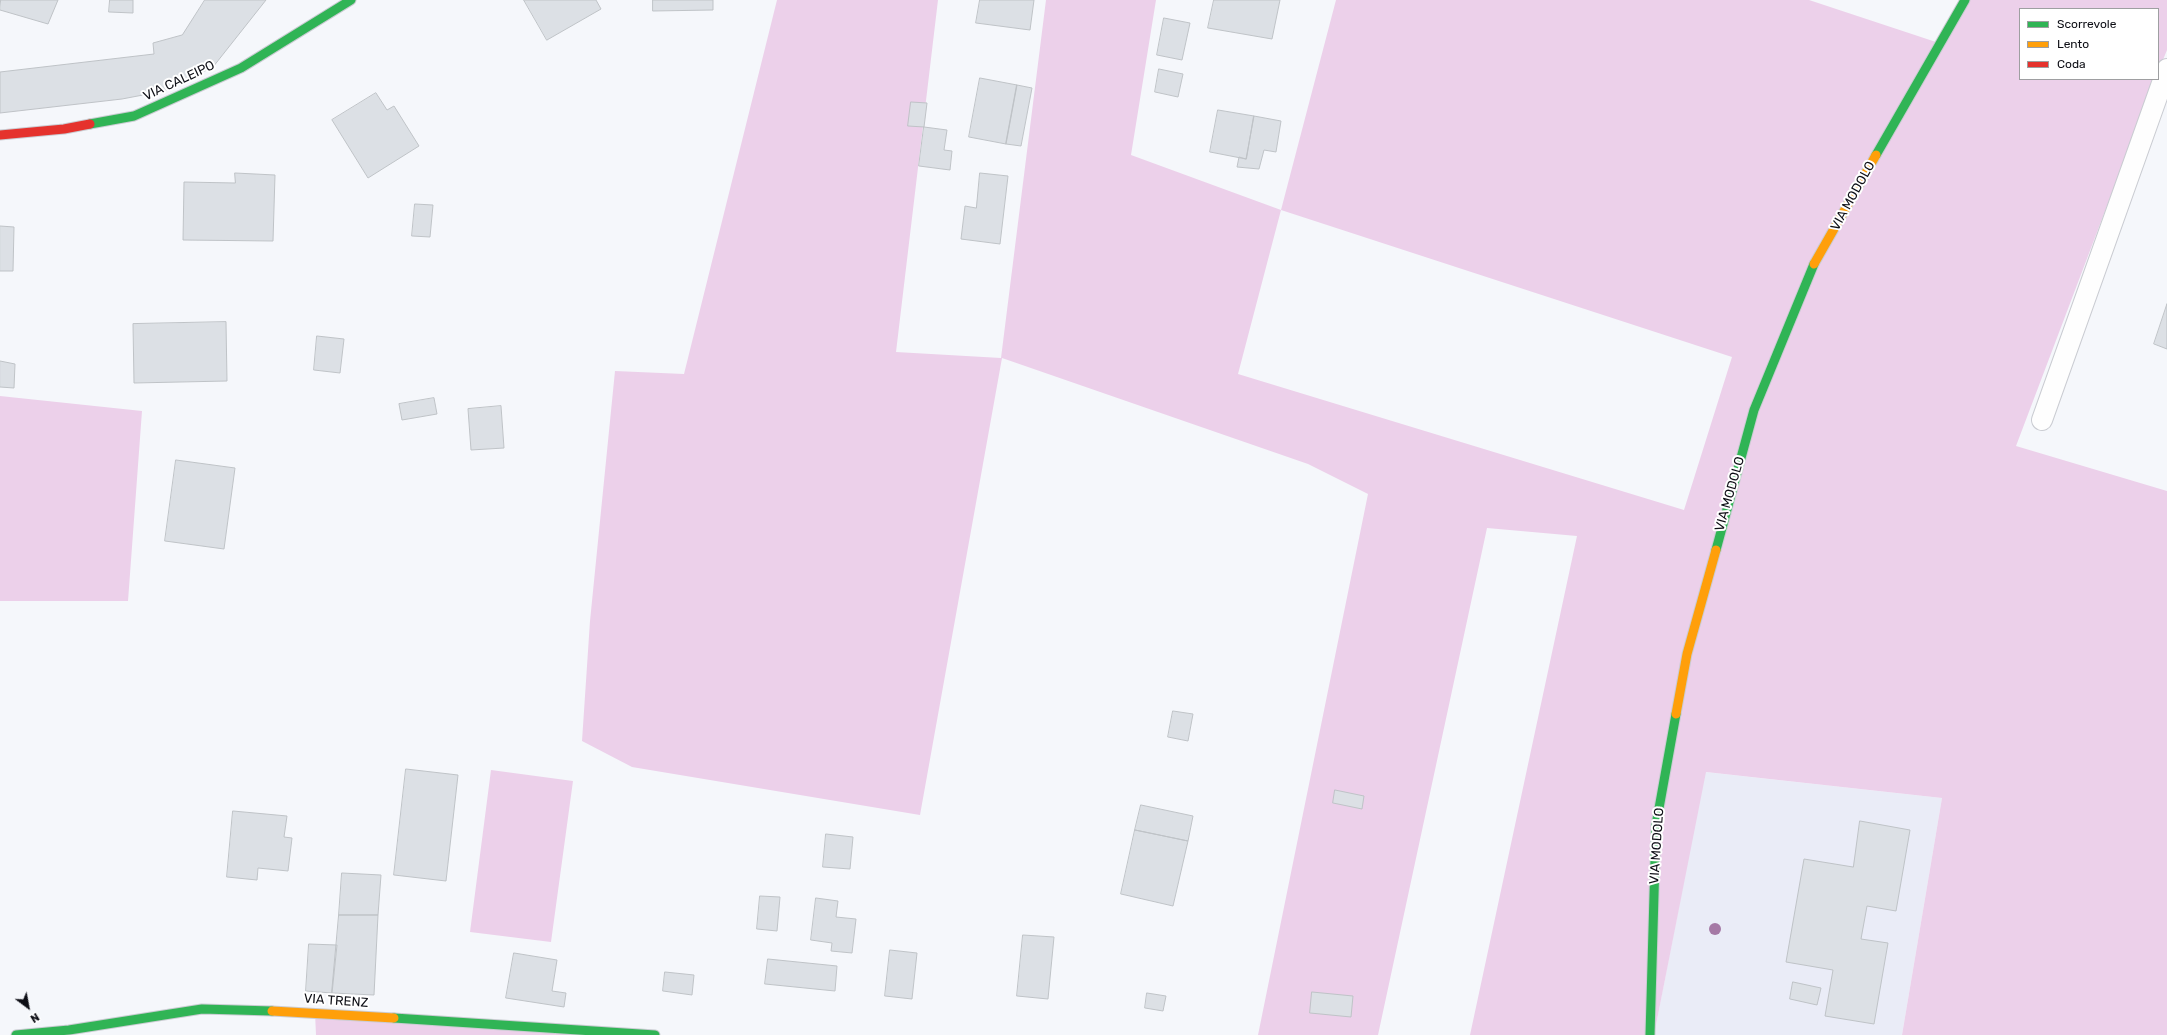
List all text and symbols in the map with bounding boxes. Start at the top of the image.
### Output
legend [2019,8,2159,80]
text: Scorrevole [2057,17,2116,31]
text: Lento [2057,37,2089,51]
text: Coda [2057,57,2086,71]
street label: VIA CALEIPO [141,58,217,104]
street label: VIA MODOLO [1828,159,1878,233]
street label: VIA MODOLO [1712,455,1748,533]
street label: VIA MODOLO [1647,807,1667,885]
north arrow [8,987,48,1027]
street label: VIA TRENZ [303,991,369,1011]
text: N [28,1010,41,1025]

